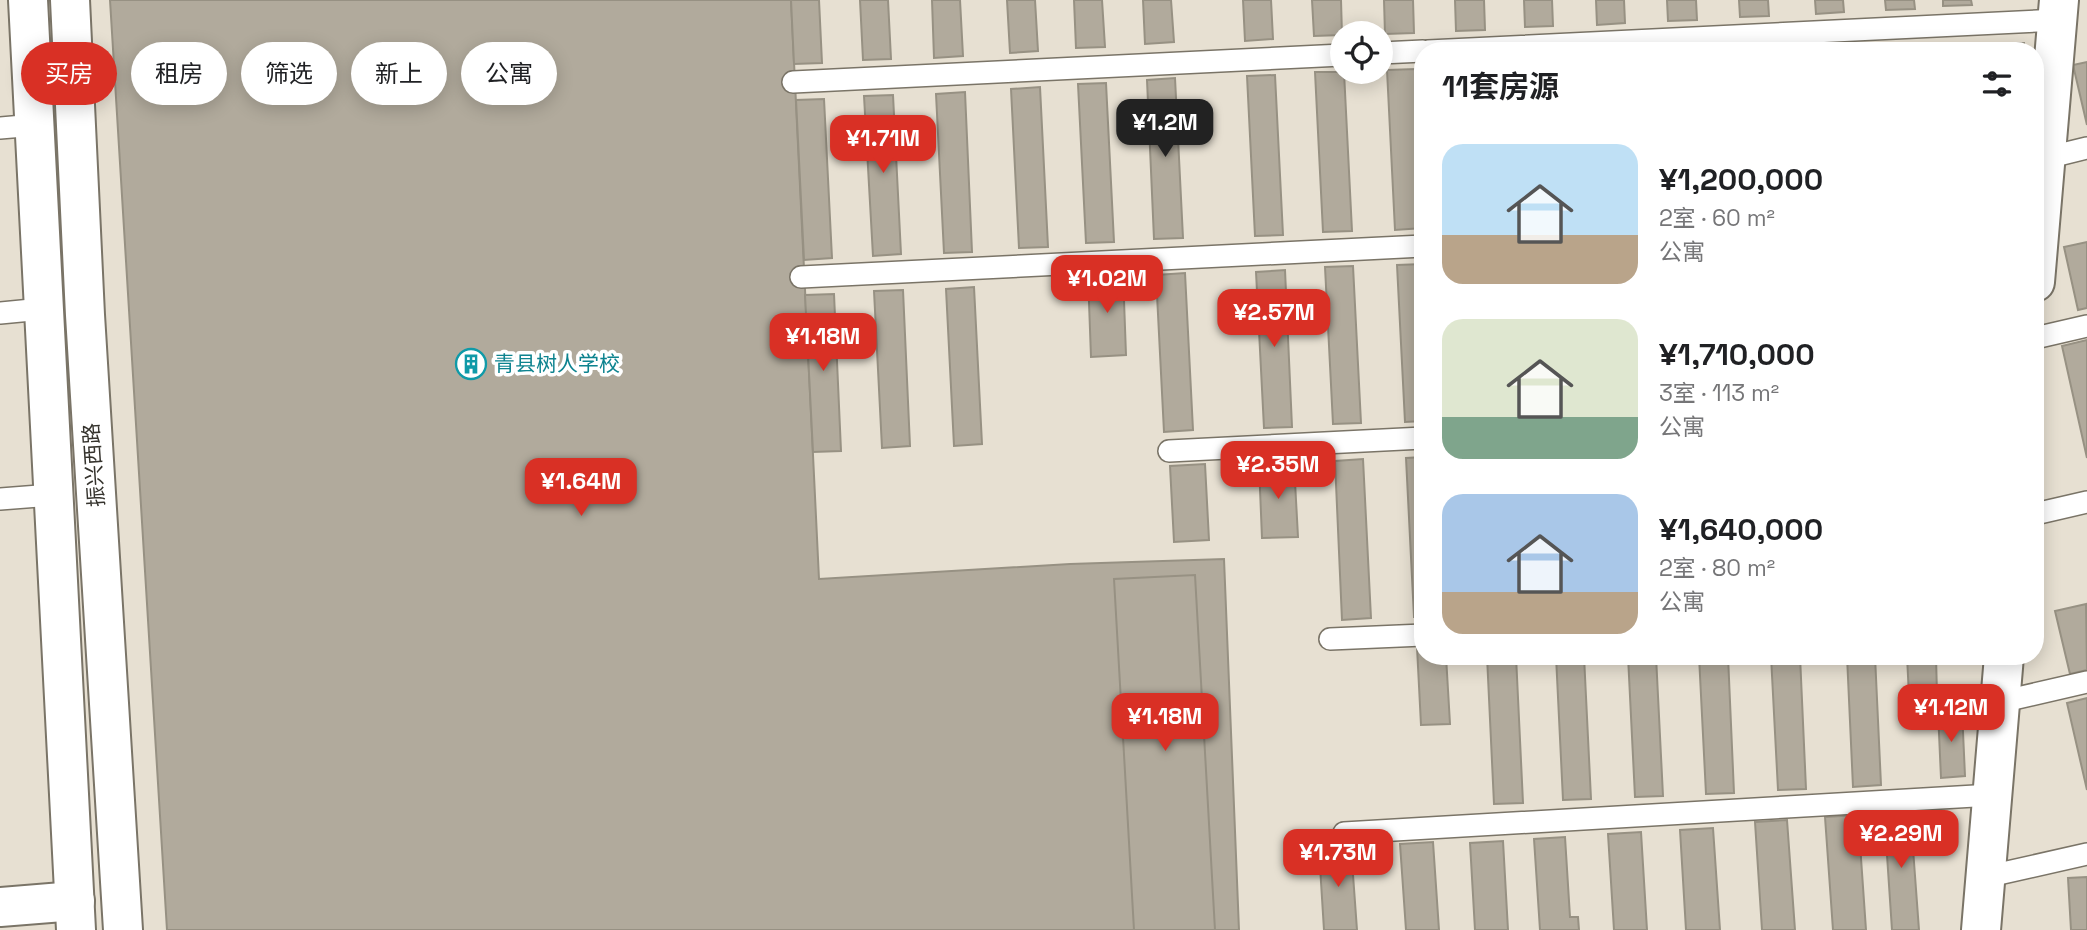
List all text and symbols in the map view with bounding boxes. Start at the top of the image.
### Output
map controls [1330,21,1393,84]
button: locate [1330,21,1393,84]
chip: 买房 [21,42,117,105]
chip: 租房 [131,42,227,105]
chip: 筛选 [241,42,337,105]
chip: 新上 [351,42,447,105]
chip: 公寓 [461,42,557,105]
icon: filters [1978,65,2016,103]
text: 11套房源 [1442,67,1559,106]
pin: ¥1.2M [1116,100,1214,159]
text: ¥1.2M [1132,107,1198,137]
pin: ¥1.71M [826,116,940,175]
text: ¥1.71M [846,123,920,153]
text: ¥1,200,000 [1659,160,1823,199]
icon: home [1498,172,1582,256]
text: 2室 · 60 m² [1659,203,1775,233]
text: 公寓 [1659,237,1705,267]
pin: ¥1.02M [1050,256,1164,315]
text: ¥1.02M [1067,263,1147,293]
pin: ¥2.57M [1217,290,1331,349]
text: ¥2.57M [1233,297,1315,327]
pin: ¥1.18M [766,314,880,373]
text: ¥1.18M [786,321,860,351]
text: ¥1,710,000 [1659,335,1815,374]
building icon: 青县树人学校 [454,347,488,381]
icon: home [1498,347,1582,431]
place label: 青县树人学校 [494,350,620,377]
text: 3室 · 113 m² [1659,378,1779,408]
text: 公寓 [1659,412,1705,442]
street label: 振兴西路 [77,422,110,508]
pin: ¥2.35M [1221,442,1335,501]
text: ¥2.35M [1237,449,1319,479]
pin: ¥1.64M [524,458,638,518]
text: ¥1.64M [541,466,621,496]
text: ¥1,640,000 [1659,510,1823,549]
icon: home [1498,522,1582,606]
text: 2室 · 80 m² [1659,553,1775,583]
text: 公寓 [1659,587,1705,617]
pin: ¥1.12M [1894,684,2008,744]
text: ¥1.12M [1914,692,1988,722]
pin: ¥1.18M [1108,694,1222,753]
text: ¥1.18M [1128,701,1202,731]
pin: ¥2.29M [1844,810,1958,870]
text: ¥2.29M [1860,818,1942,848]
pin: ¥1.73M [1281,830,1395,889]
text: ¥1.73M [1299,837,1377,867]

